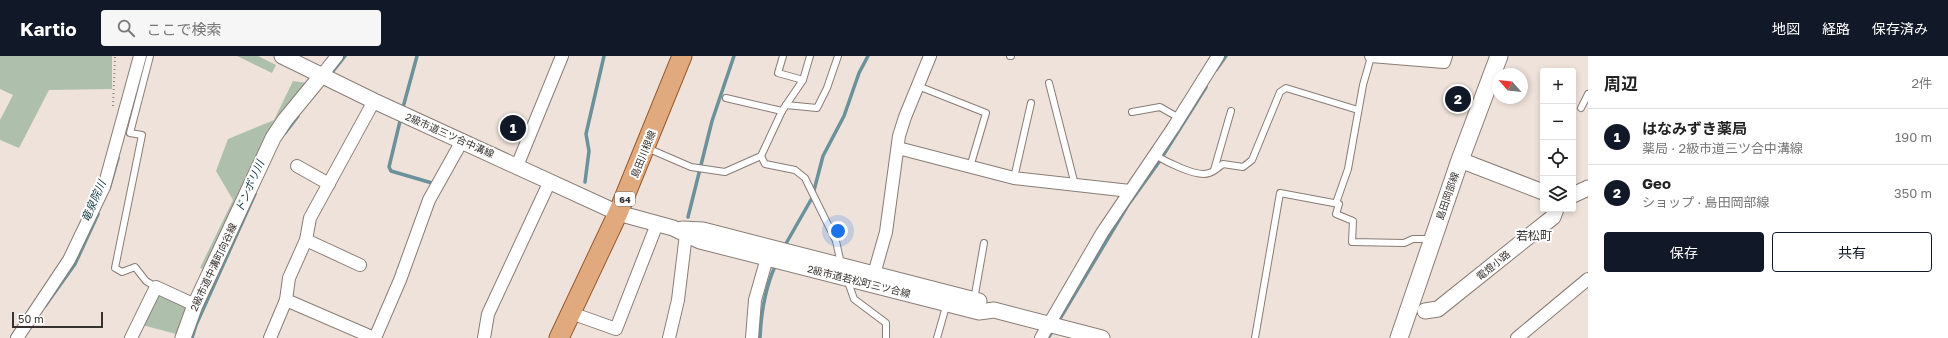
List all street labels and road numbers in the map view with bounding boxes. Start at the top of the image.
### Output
street label: 2級市道三ツ合中溝線 [404,110,496,160]
street label: 島田川根線 [628,129,658,179]
street label: 島田岡部線 [1433,170,1461,222]
road number: 64 [615,192,635,206]
street label: 2級市道中溝町向谷線 [187,221,239,313]
street label: 電燈小路 [1474,248,1512,282]
street label: 2級市道若松町三ツ合線 [806,262,912,300]

